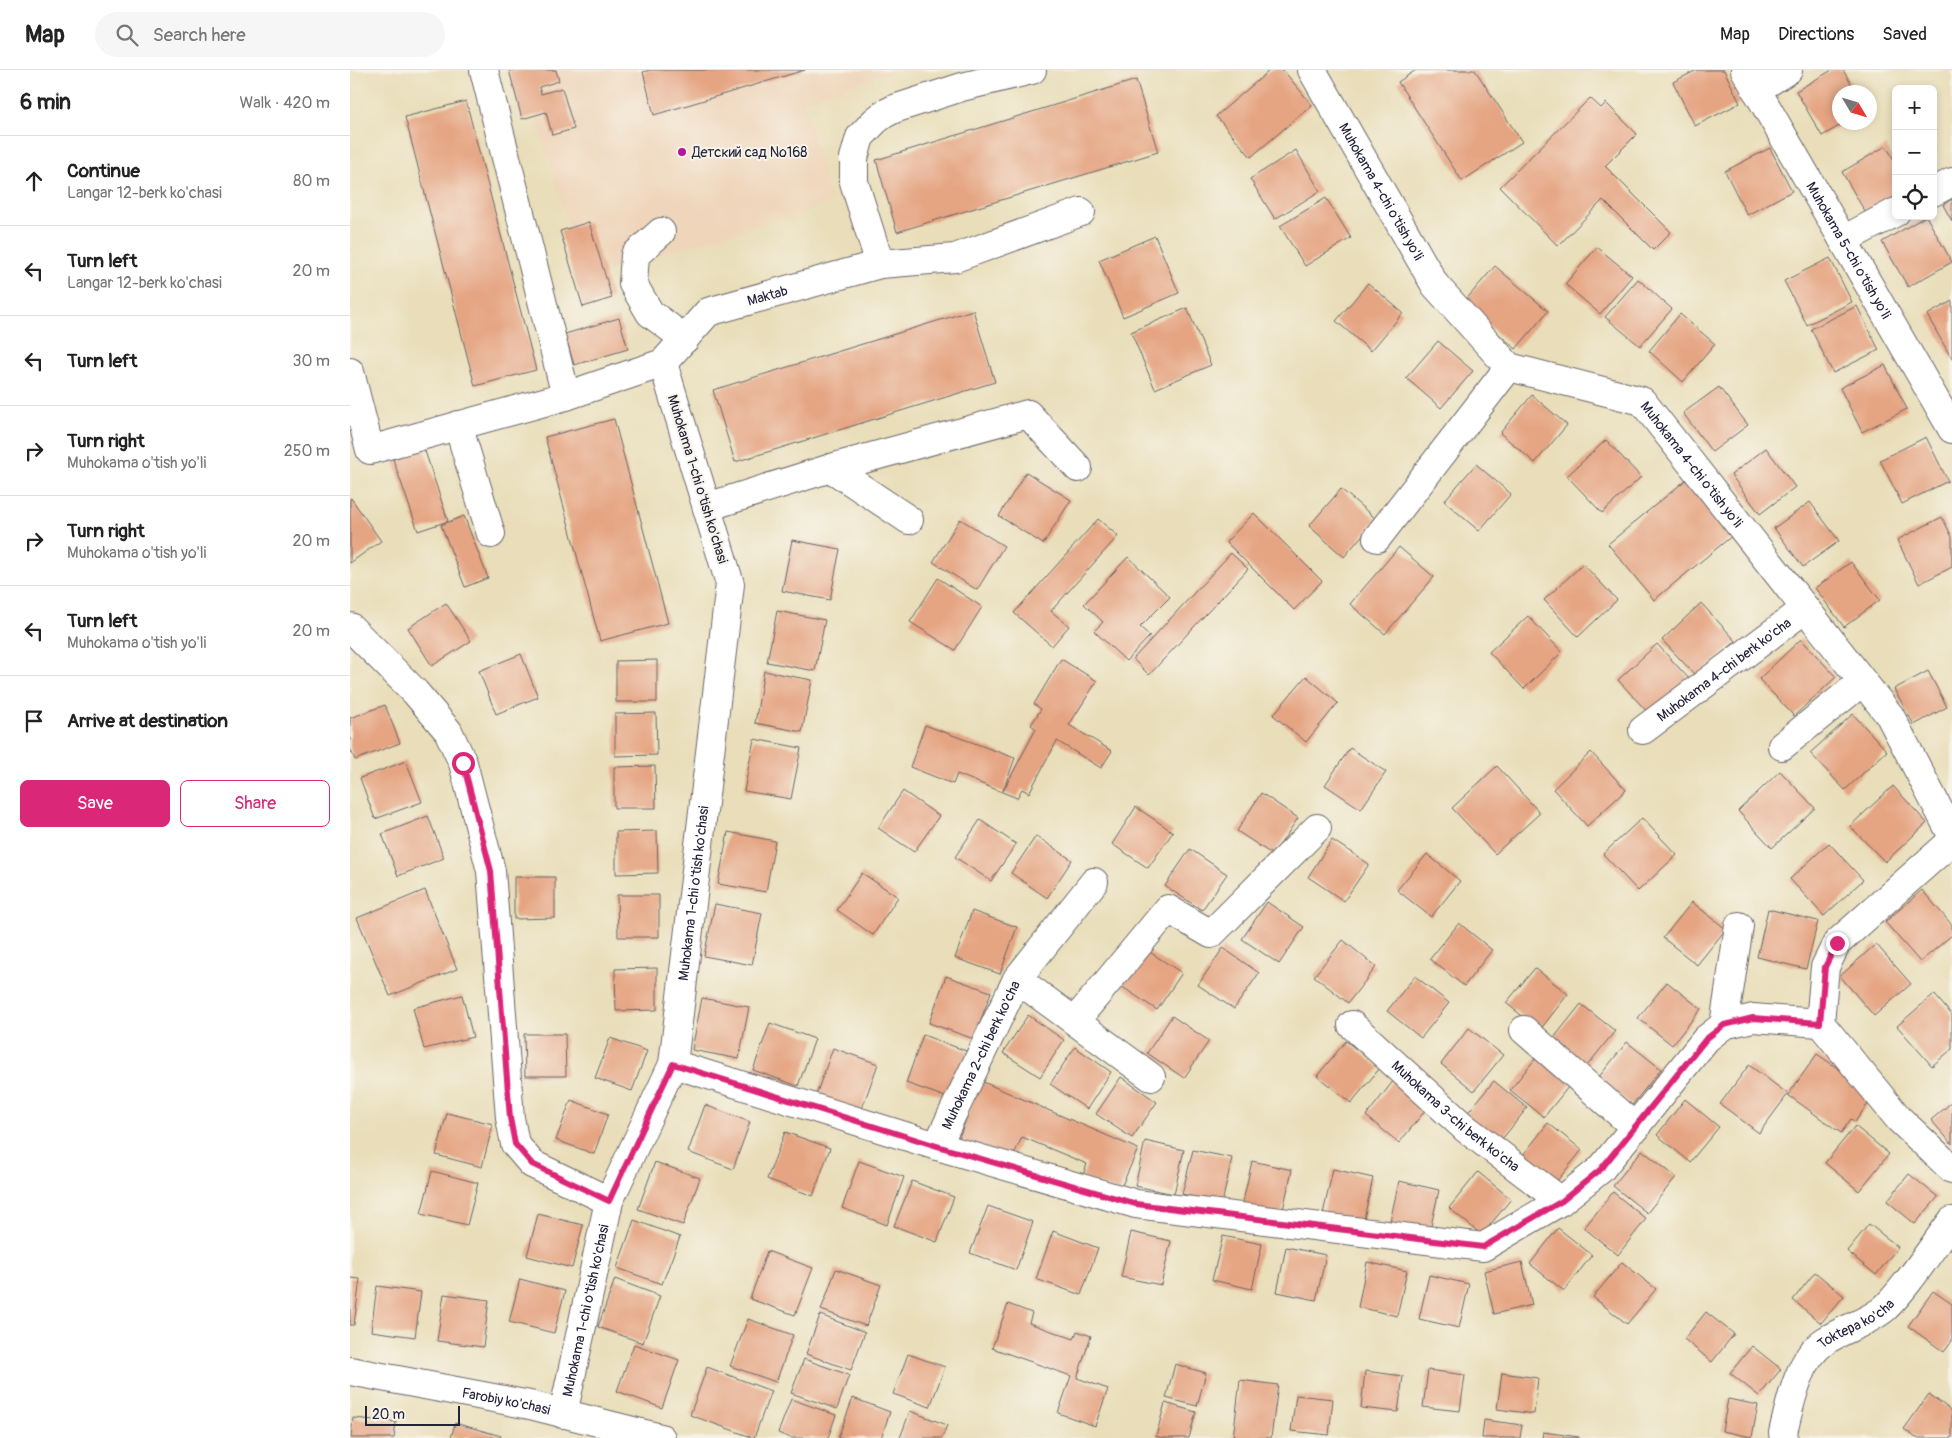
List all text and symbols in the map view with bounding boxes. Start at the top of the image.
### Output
search box [95,12,445,57]
text: Map [25,20,65,49]
icon: search [113,21,141,49]
text: Search here [153,23,246,47]
text: Map [1720,23,1750,46]
text: Directions [1778,23,1854,46]
text: Saved [1882,23,1927,46]
north arrow [1832,85,1877,130]
map controls [1892,85,1937,220]
button: + [1892,85,1937,130]
text: 6 min [20,89,71,116]
text: Walk · 420 m [239,93,330,113]
street label: Muhokama 4-chi o'tish yo'li [1335,120,1427,264]
button: − [1892,130,1937,175]
place label: Детский сад №168 [691,144,807,161]
marker: Детский сад №168 [676,146,688,158]
text: Continue [67,159,140,183]
icon: ahead [20,167,48,195]
text: 80 m [293,171,330,191]
button: locate [1892,175,1937,220]
street label: Muhokama 5-chi o'tish yo'li [1802,179,1895,322]
text: Langar 12-berk ko'chasi [67,183,222,203]
text: Turn left [67,249,137,273]
icon: left [20,257,48,285]
text: 20 m [292,261,330,281]
text: Langar 12-berk ko'chasi [67,273,222,293]
street label: Maktab [745,282,790,310]
icon: left [20,347,48,375]
text: Turn left [67,349,137,373]
text: 30 m [292,351,330,371]
street label: Muhokama 1-chi o'tish ko'chasi [664,393,731,566]
street label: Muhokama 4-chi o'tish yo'li [1637,398,1747,531]
text: Turn right [67,429,145,453]
icon: right [20,437,48,465]
text: 250 m [284,441,330,461]
text: Muhokama o'tish yo'li [67,453,206,473]
text: Turn right [67,519,145,543]
icon: right [20,527,48,555]
text: 20 m [292,531,330,551]
text: Muhokama o'tish yo'li [67,543,206,563]
text: Turn left [67,609,137,633]
street label: Muhokama 4-chi berk ko'cha [1654,614,1795,726]
icon: left [20,617,48,645]
text: 20 m [292,621,330,641]
text: Muhokama o'tish yo'li [67,633,206,653]
icon: arrive [20,707,48,735]
text: Arrive at destination [67,709,228,733]
route start [452,752,475,775]
button: Save [20,780,170,827]
button: Share [180,780,330,827]
street label: Muhokama 1-chi o'tish ko'chasi [675,805,713,982]
route end [1826,932,1849,955]
street label: Muhokama 2-chi berk ko'cha [938,978,1024,1132]
street label: Muhokama 3-chi berk ko'cha [1388,1057,1523,1175]
street label: Muhokama 1-chi o'tish ko'chasi [559,1222,613,1398]
street label: Toktepa ko'cha [1814,1296,1898,1352]
street label: Farobiy ko'chasi [460,1384,553,1419]
scale bar [365,1403,460,1426]
text: 20 m [372,1406,405,1423]

